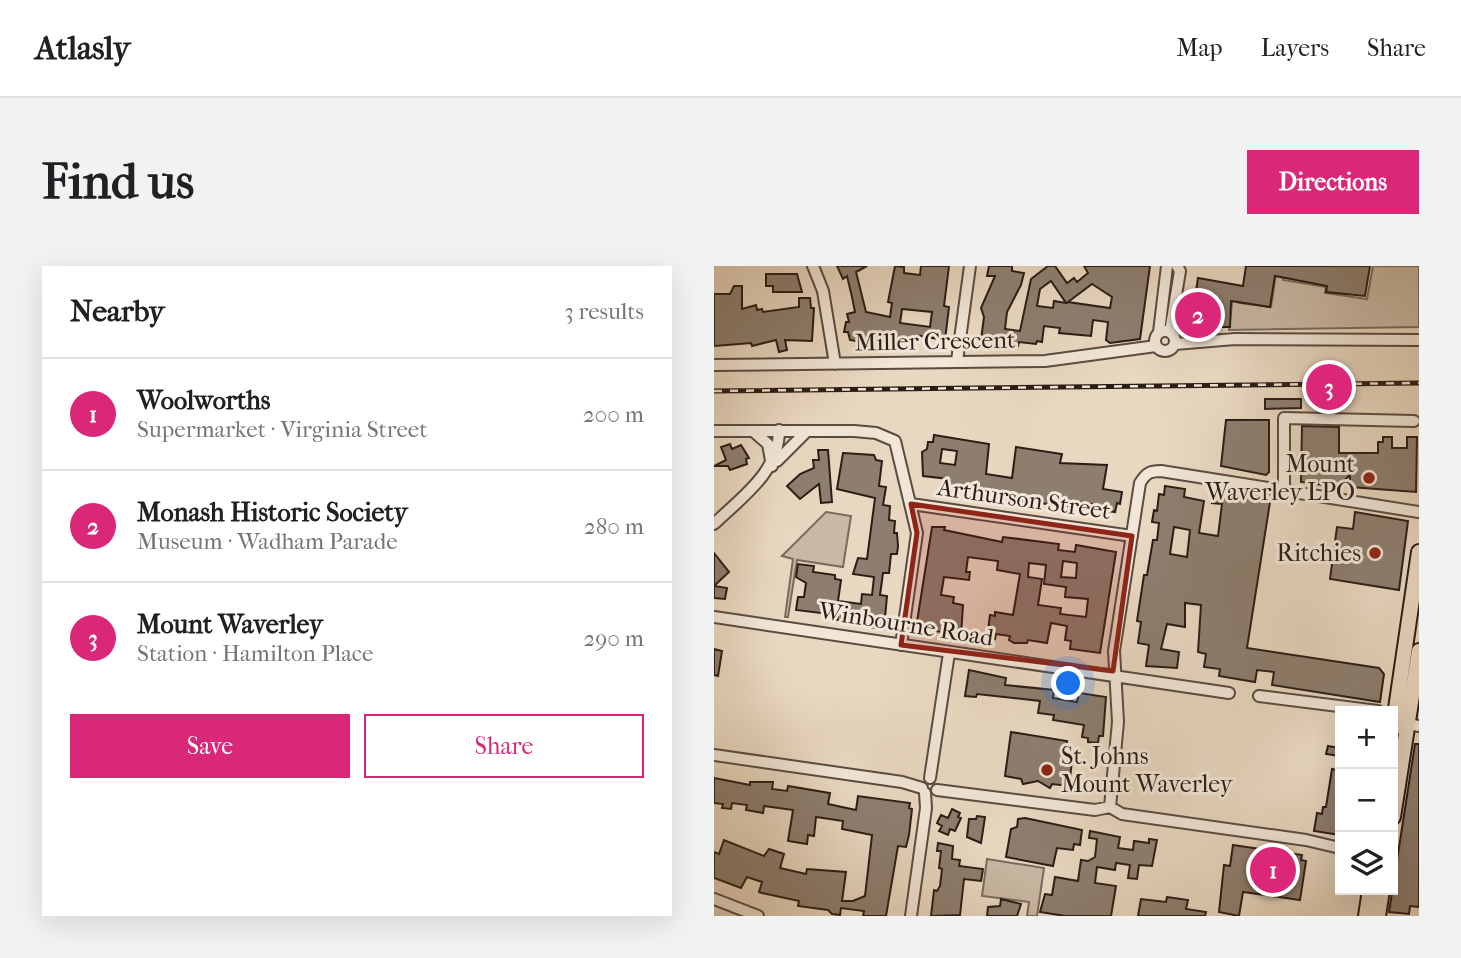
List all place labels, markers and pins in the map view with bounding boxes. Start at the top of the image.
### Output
pin: 2 [1175,289,1221,341]
pin: 3 [1306,361,1352,413]
place label: Mount Waverley LPO [1204,450,1355,506]
marker: Mount Waverley LPO [1361,470,1377,486]
place label: Ritchies [1276,539,1361,567]
marker: Ritchies [1367,545,1383,561]
place label: St. Johns Mount Waverley [1061,742,1234,798]
marker: St. Johns Mount Waverley [1039,762,1055,778]
pin: 1 [1250,844,1296,896]

